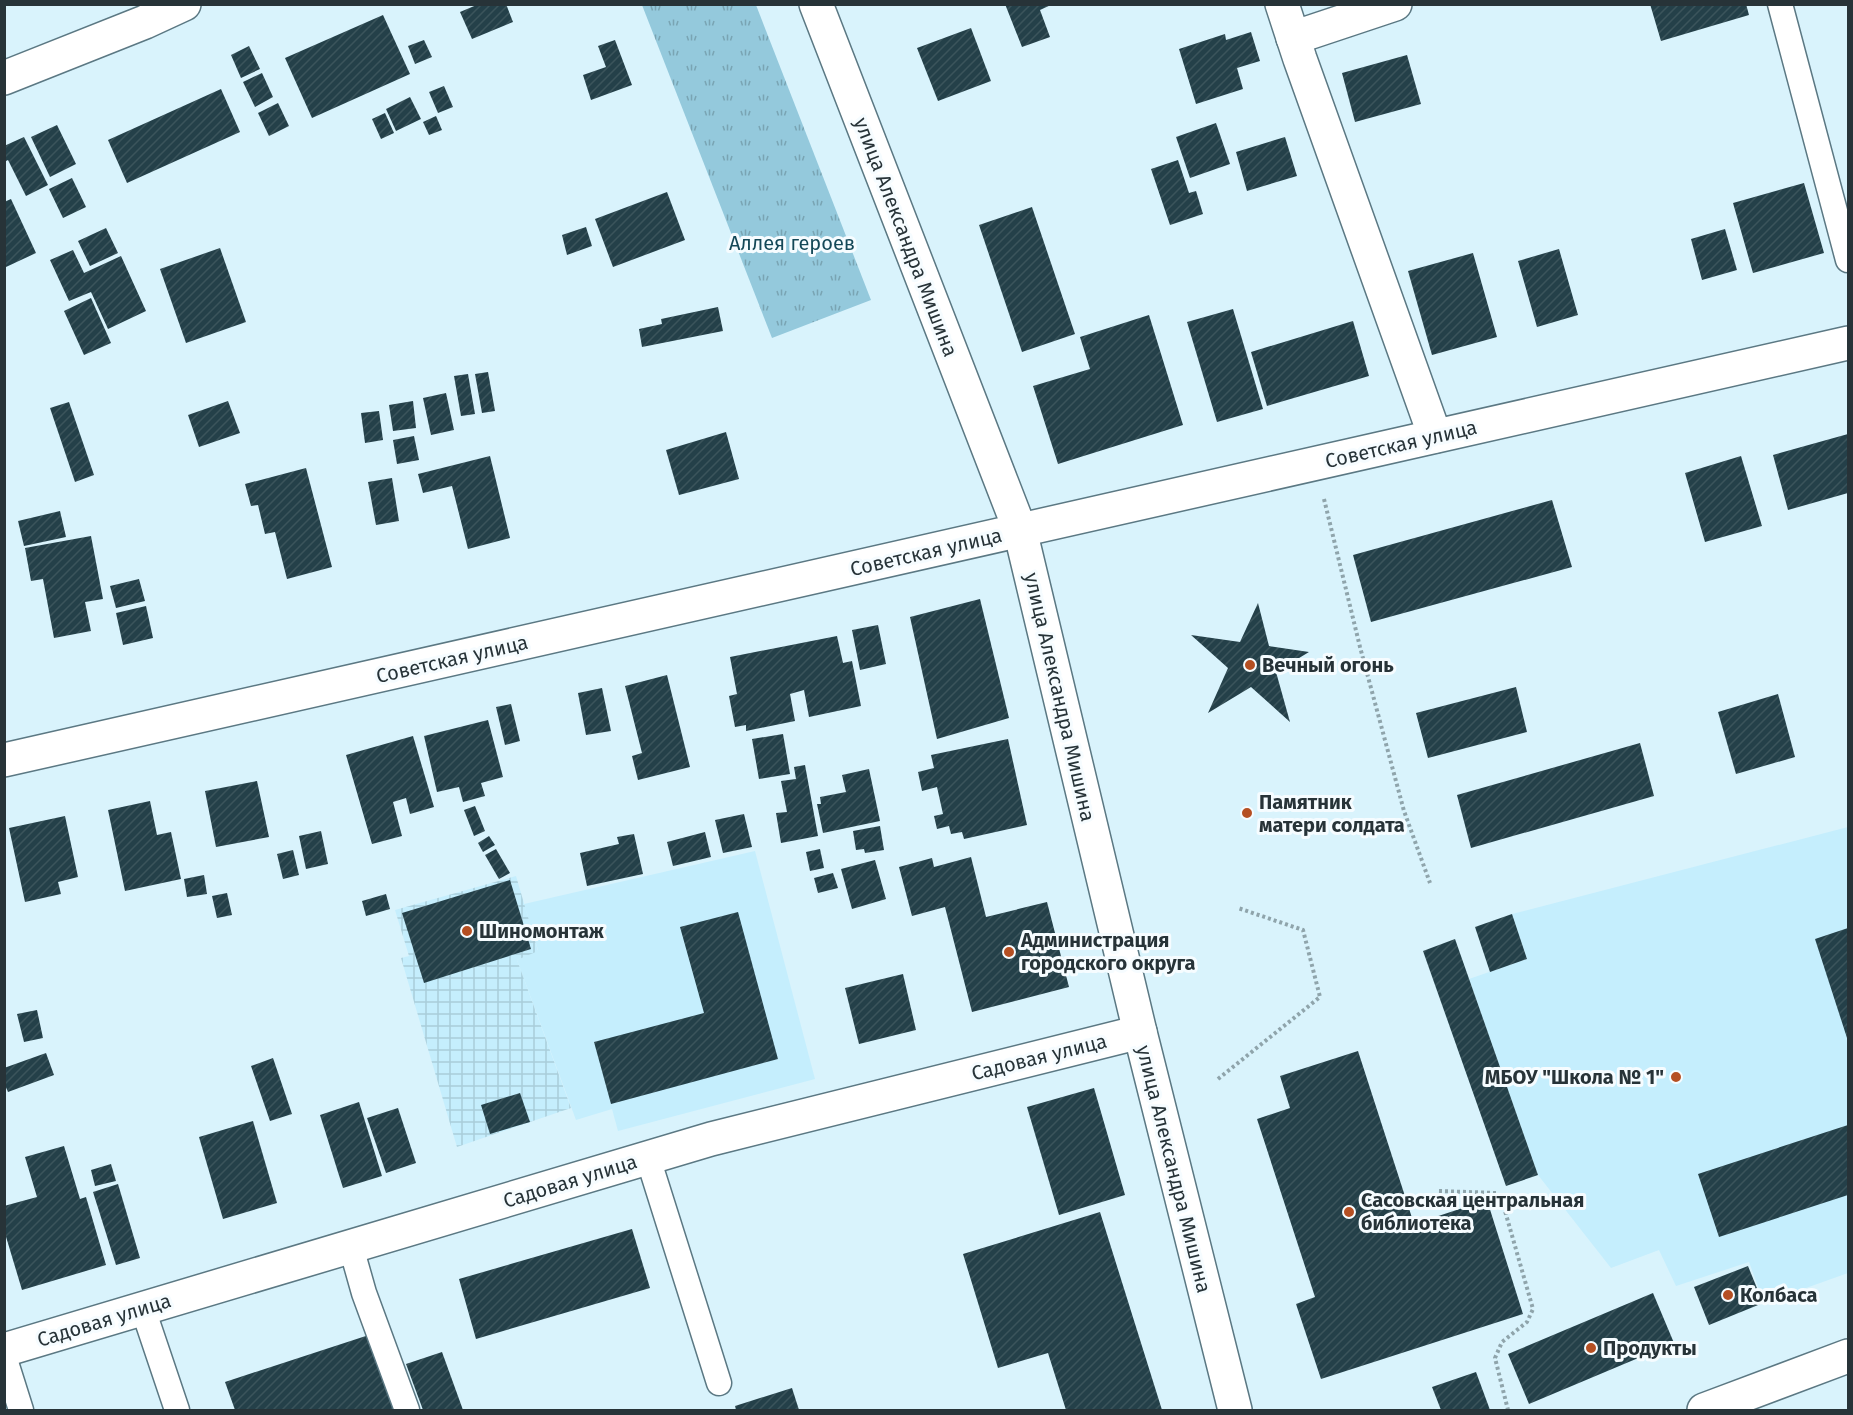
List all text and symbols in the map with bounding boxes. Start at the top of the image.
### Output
street label: улица Александра Мишина [849,114,963,360]
park label: Аллея героев [729,231,855,255]
street label: Советская улица [1323,415,1479,473]
street label: Советская улица [848,523,1004,581]
street label: улица Александра Мишина [1020,570,1100,824]
street label: Советская улица [374,630,530,688]
place label: Вечный огонь [1262,653,1394,677]
marker: Вечный огонь [1243,658,1257,672]
place label: Памятник матери солдата [1259,790,1405,837]
marker: Памятник матери солдата [1240,806,1254,820]
place label: Шиномонтаж [479,919,605,943]
marker: Шиномонтаж [460,924,474,938]
place label: Администрация городского округа [1020,928,1195,975]
marker: Администрация городского округа [1002,945,1016,959]
street label: Садовая улица [969,1029,1109,1085]
street label: улица Александра Мишина [1132,1043,1216,1295]
place label: МБОУ "Школа № 1" [1485,1065,1664,1089]
marker: МБОУ "Школа № 1" [1669,1070,1683,1084]
street label: Садовая улица [500,1149,640,1213]
place label: Сасовская центральная библиотека [1361,1188,1584,1235]
marker: Сасовская центральная библиотека [1342,1205,1356,1219]
place label: Колбаса [1740,1283,1818,1307]
street label: Садовая улица [34,1288,174,1352]
marker: Колбаса [1721,1288,1735,1302]
place label: Продукты [1603,1336,1697,1360]
marker: Продукты [1584,1341,1598,1355]

